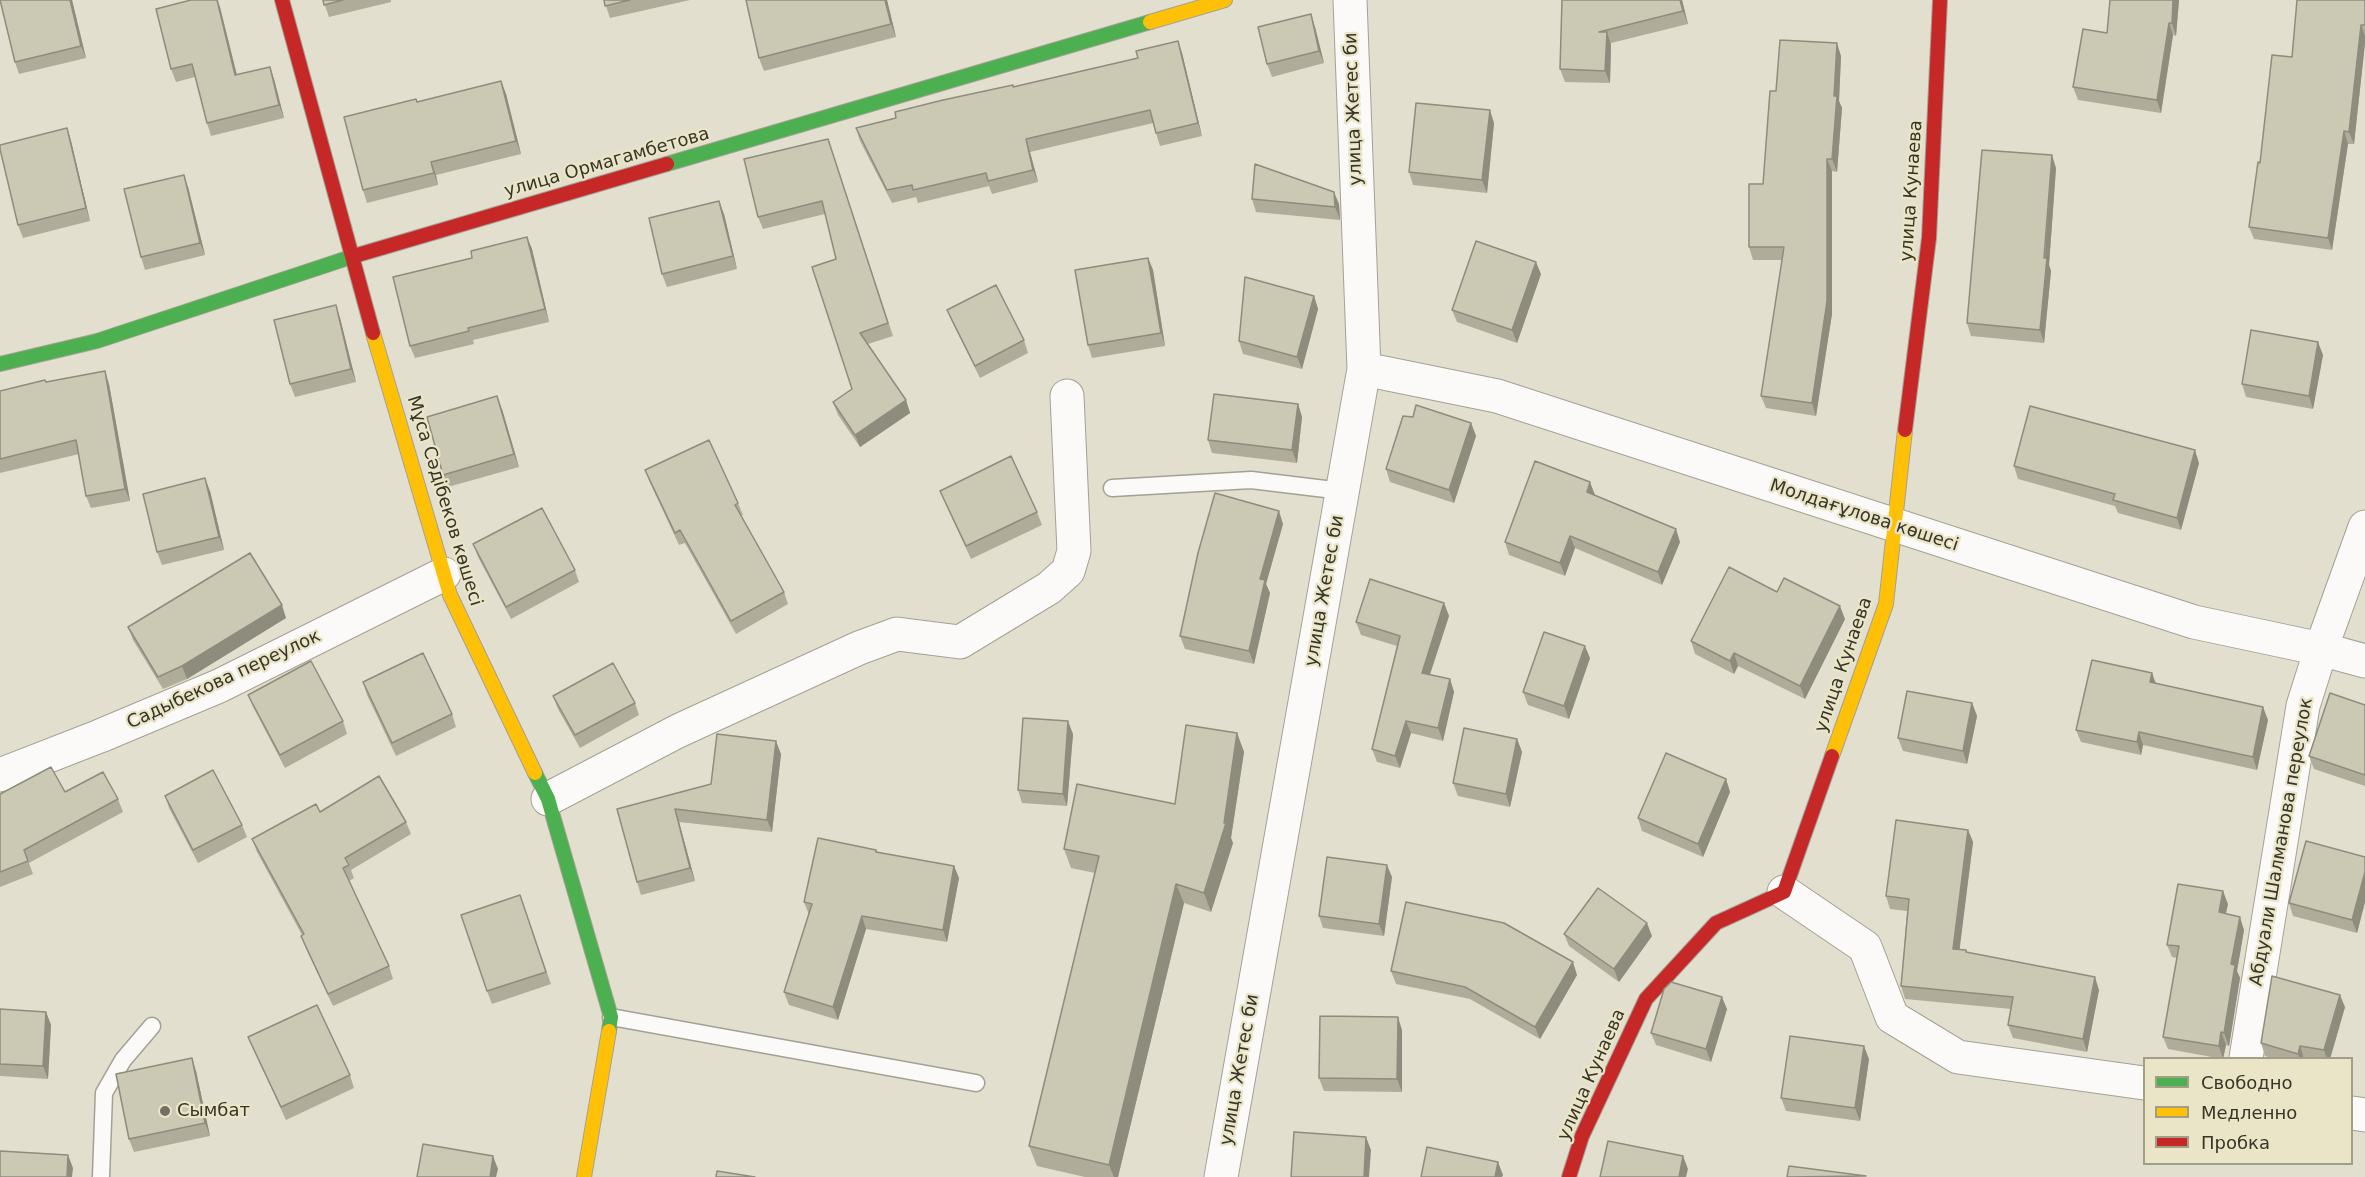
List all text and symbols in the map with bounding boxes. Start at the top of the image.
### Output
street label: улица Жетес би [1341,32,1367,186]
street label: улица Кунаева [1896,120,1928,262]
street label: улица Ормагамбетова [502,123,712,203]
street label: Мұса Сәдібеков көшесі [402,393,486,609]
street label: Молдағұлова көшесі [1767,475,1961,557]
street label: улица Жетес би [1301,514,1349,668]
street label: улица Кунаева [1811,594,1877,736]
street label: Садыбекова переулок [124,626,324,734]
street label: Абдуали Шалманова переулок [2246,696,2318,988]
street label: улица Жетес би [1216,993,1264,1147]
street label: улица Кунаева [1553,1006,1631,1144]
legend [2143,1057,2353,1165]
text: Свободно [2201,1072,2293,1093]
place label: Сымбат [177,1100,250,1122]
text: Медленно [2201,1102,2297,1123]
marker: Сымбат [158,1104,172,1118]
text: Пробка [2201,1132,2270,1153]

